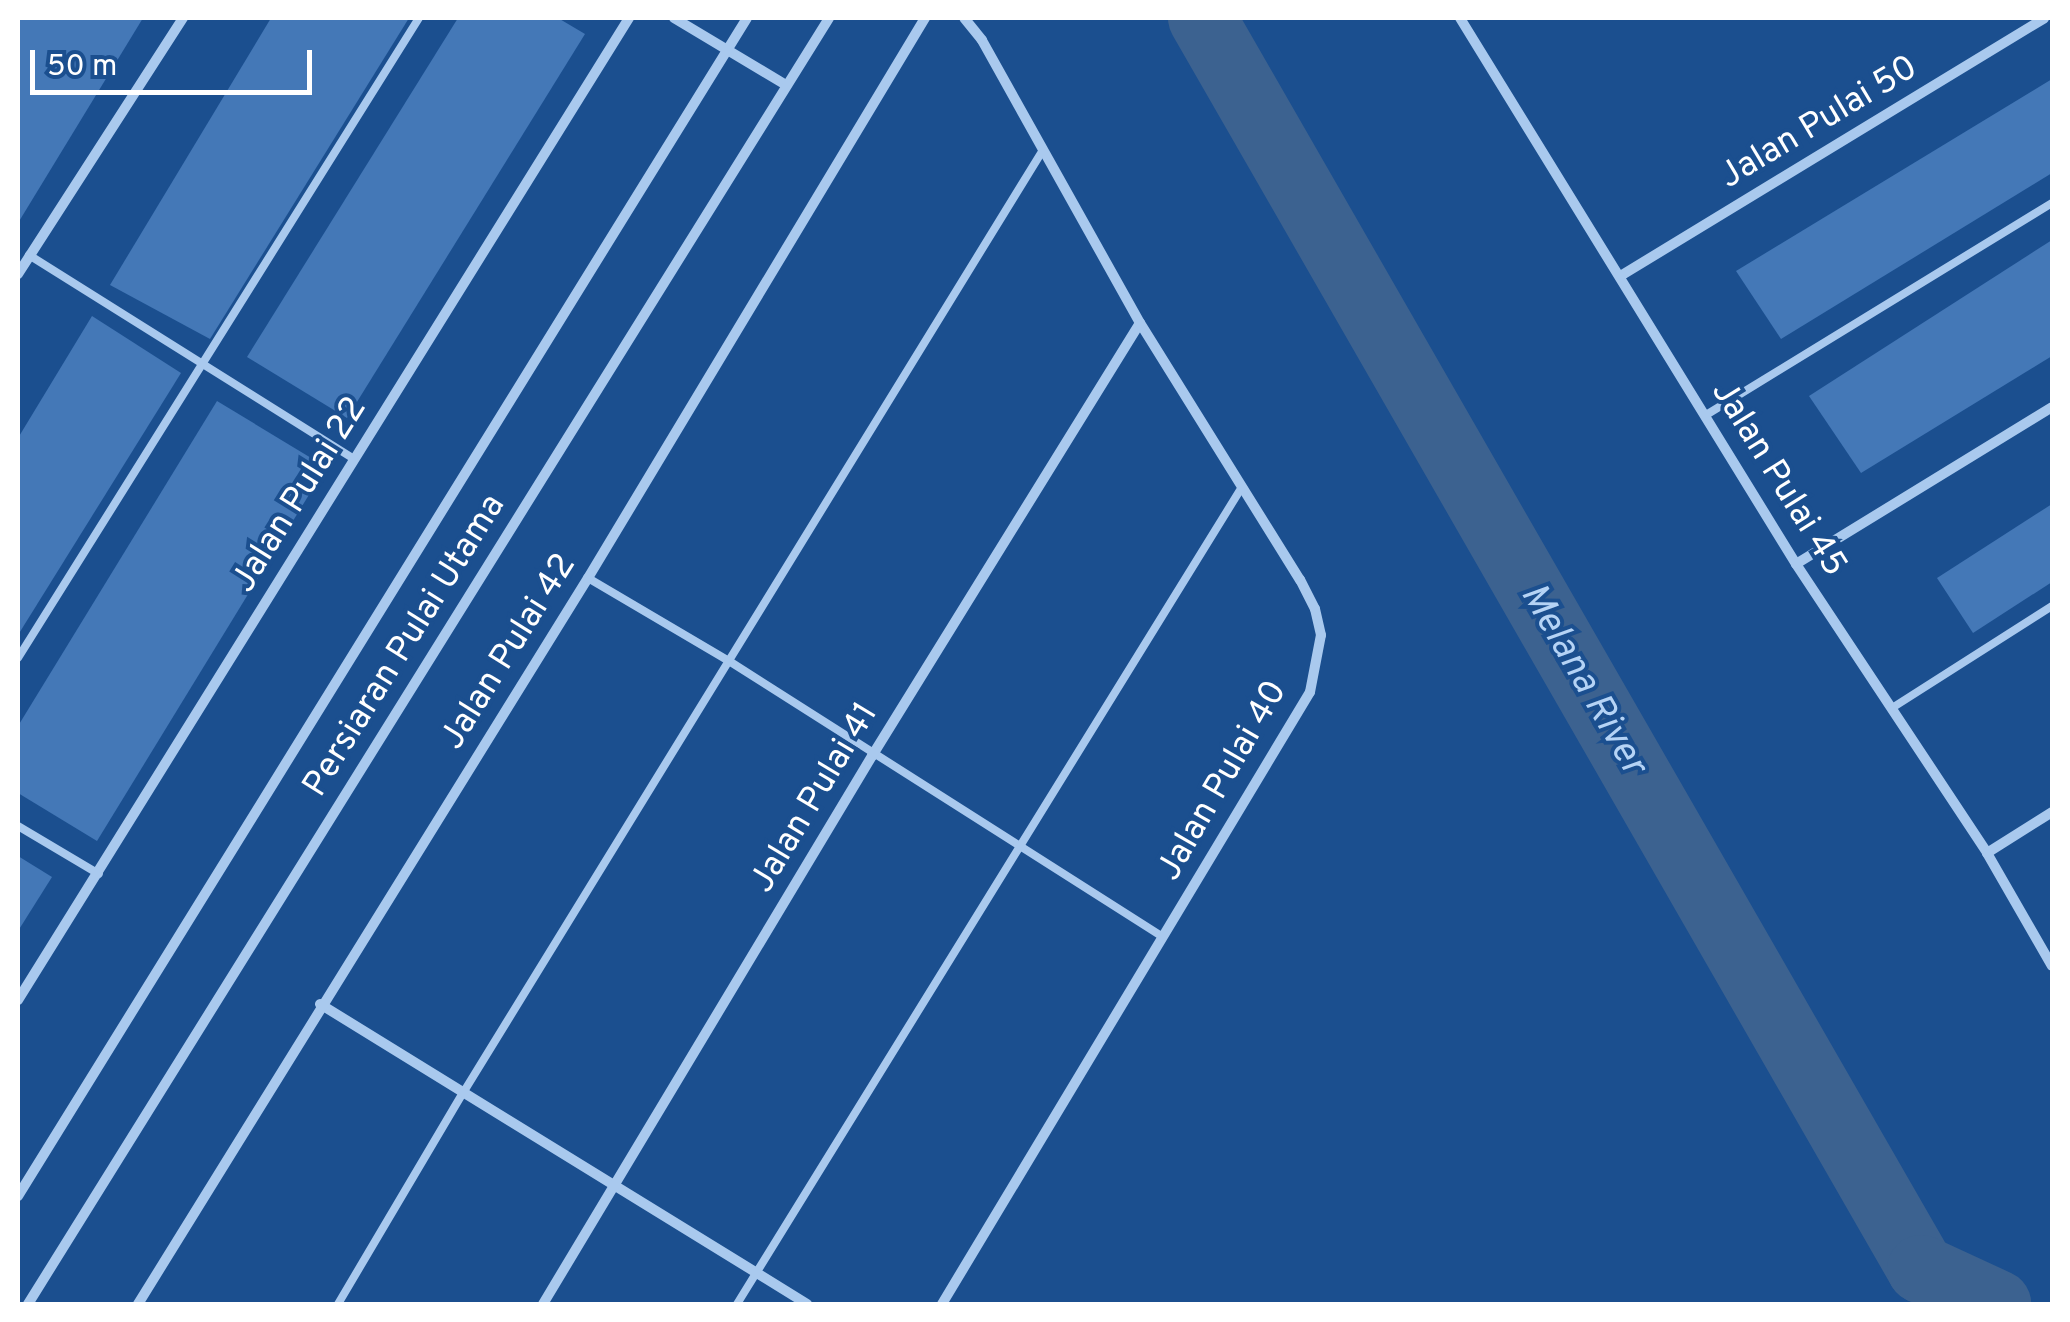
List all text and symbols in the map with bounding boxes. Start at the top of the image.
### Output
scale bar [35,30,318,92]
street label: Jalan Pulai 50 [1712,47,1926,199]
text: 50 m [47,49,117,86]
street label: Jalan Pulai 45 [1701,373,1855,585]
street label: Jalan Pulai 22 [223,390,377,600]
street label: Persiaran Pulai Utama [295,487,515,805]
street label: Jalan Pulai 42 [432,546,586,758]
water label: Melana River [1509,576,1655,784]
street label: Jalan Pulai 40 [1149,674,1297,888]
street label: Jalan Pulai 41 [742,695,888,901]

